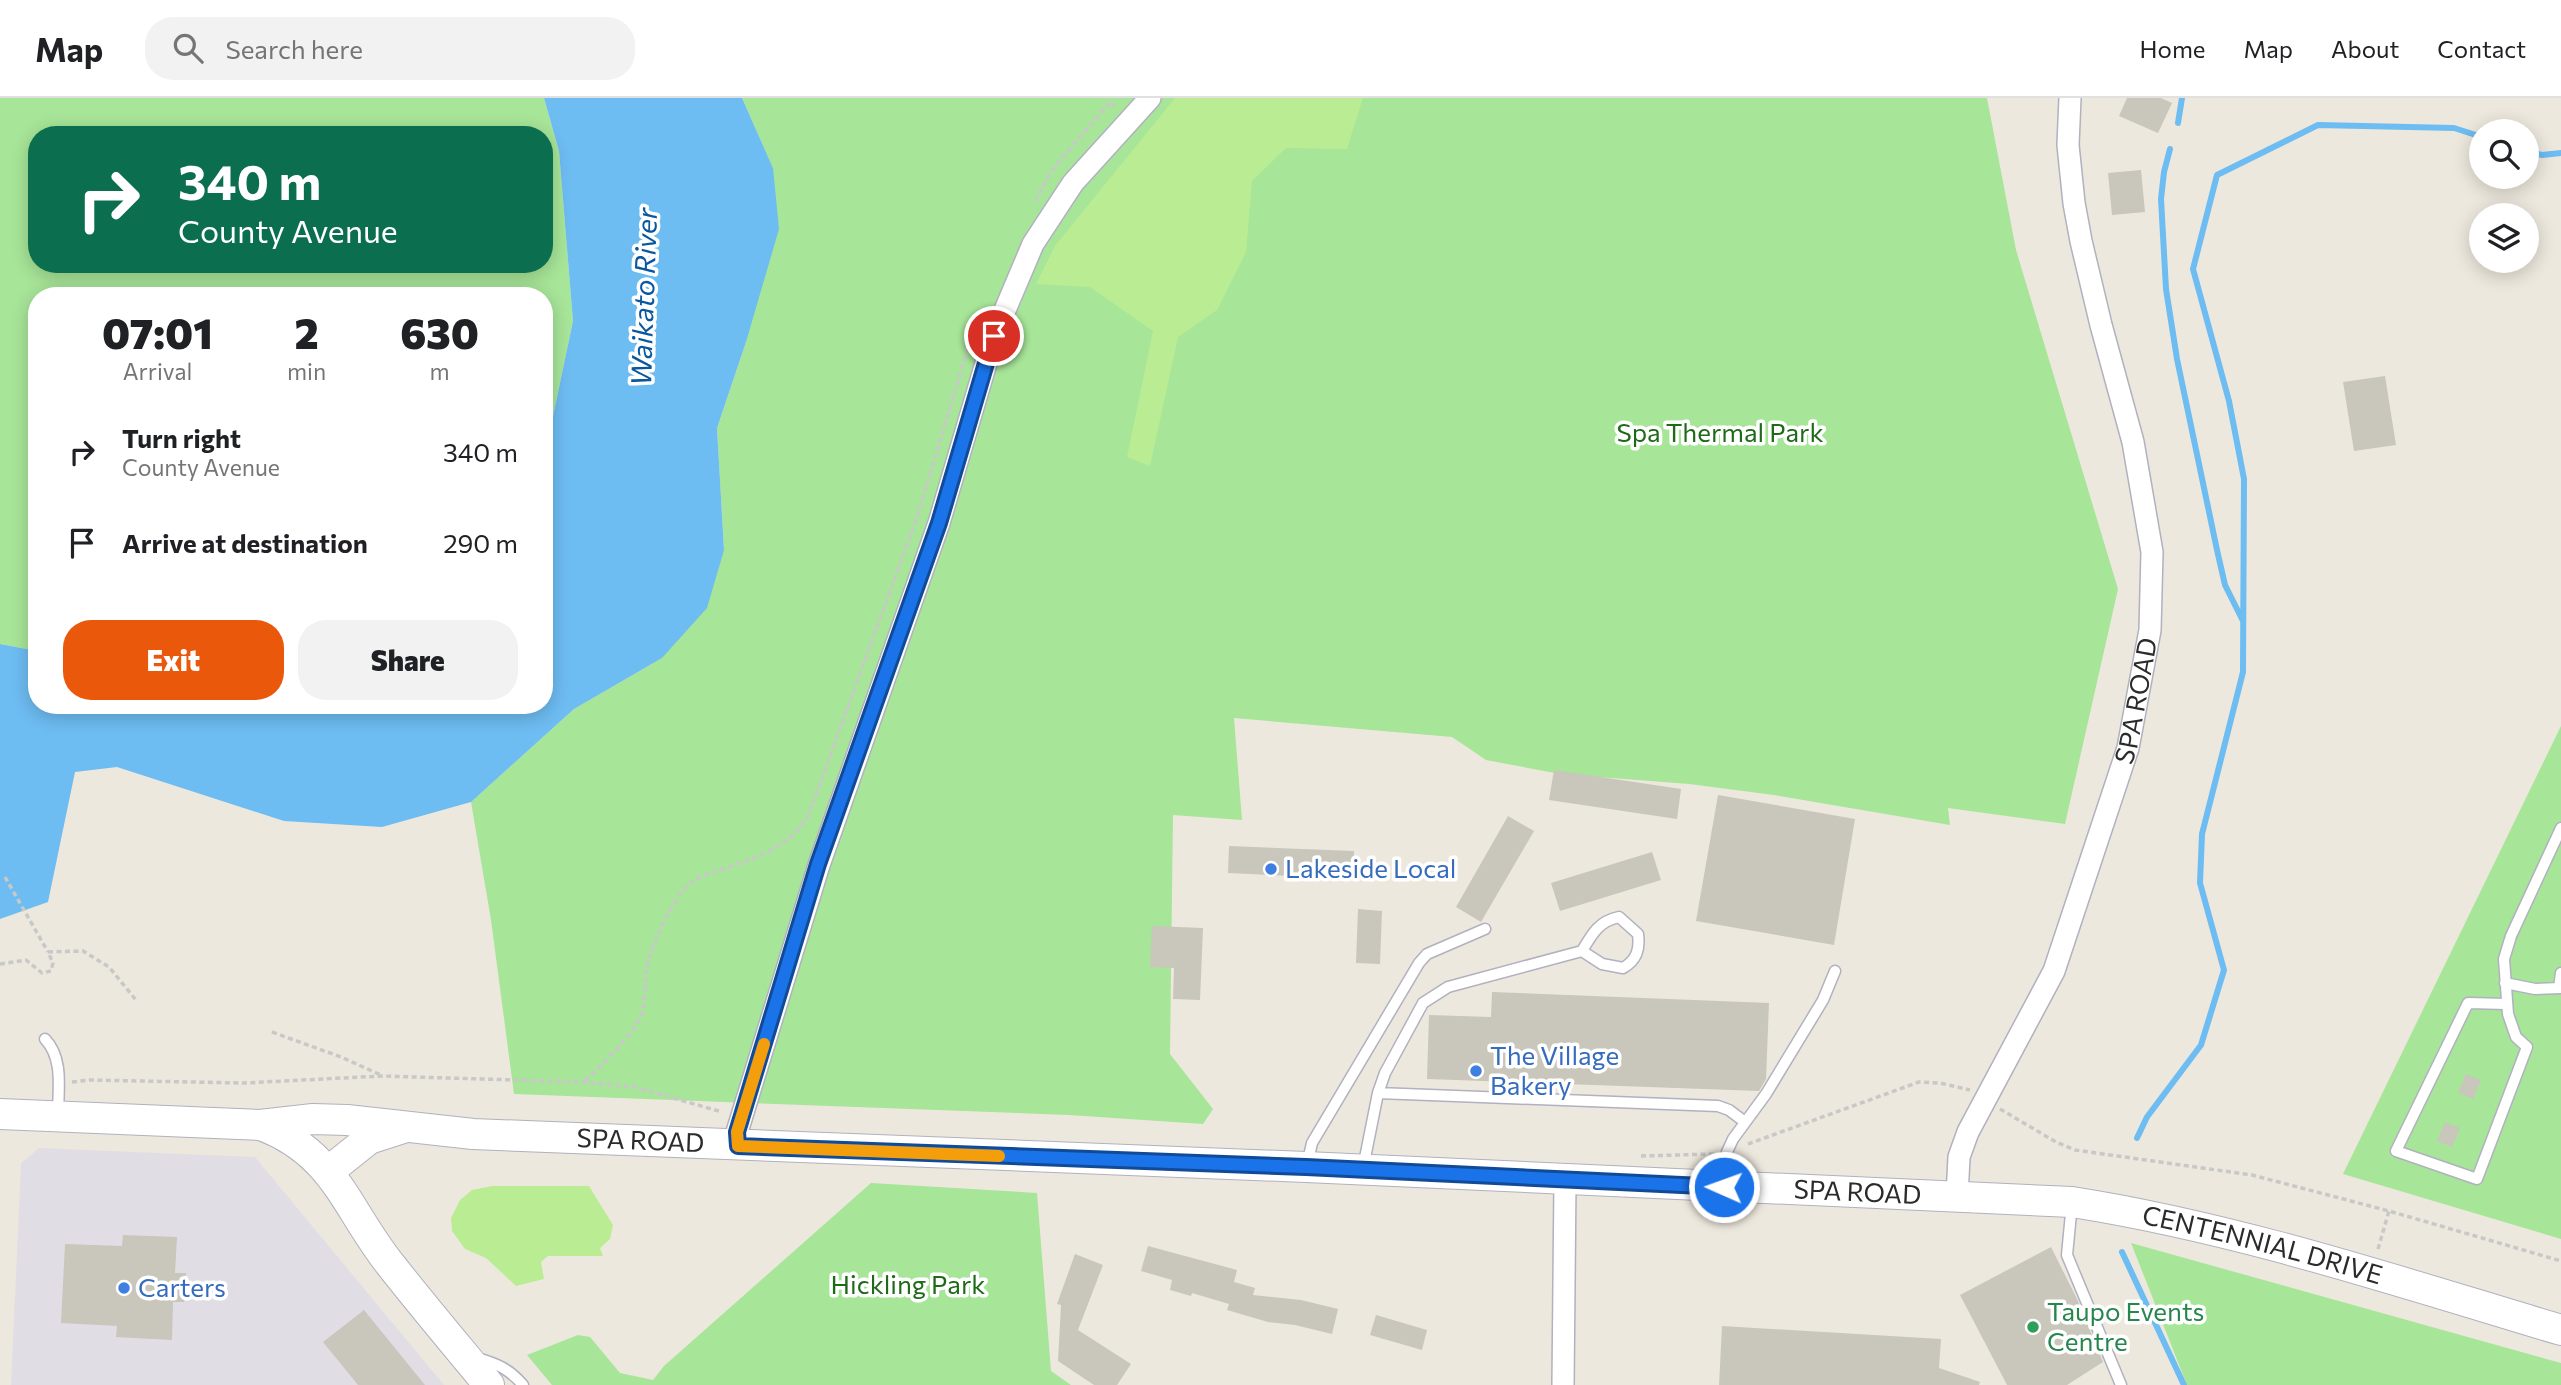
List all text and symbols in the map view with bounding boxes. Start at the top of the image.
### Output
search box [145,17,635,80]
text: Map [35,28,103,69]
icon: search [169,29,207,67]
text: Search here [225,33,363,64]
text: Home [2140,34,2206,63]
text: Map [2244,34,2293,63]
text: About [2331,34,2399,63]
text: Contact [2437,34,2526,63]
map controls [2469,119,2539,273]
button: search [2469,119,2539,189]
text: 340 m [178,150,321,210]
icon: right [63,154,154,245]
button: layers [2469,203,2539,273]
water label: Waikato River [623,207,663,387]
text: County Avenue [178,210,398,250]
text: 07:01 [102,306,213,358]
text: 2 [294,306,319,358]
text: 630 [400,306,479,358]
pin [964,306,1024,366]
icon: arrive [975,317,1013,355]
text: Arrival [123,357,192,385]
text: min [287,357,326,385]
text: m [429,357,450,385]
park label: Spa Thermal Park [1616,416,1824,447]
text: Turn right [122,422,241,453]
icon: right [63,433,101,471]
text: 340 m [443,436,518,467]
text: County Avenue [122,453,280,481]
icon: arrive [63,524,101,562]
text: Arrive at destination [122,527,368,558]
text: 290 m [443,527,518,558]
button: Exit [63,620,284,700]
button: Share [298,620,518,700]
street label: SPA ROAD [2107,635,2162,768]
place label: Lakeside Local [1285,852,1456,883]
marker: Lakeside Local [1263,861,1279,877]
place label: The Village Bakery [1490,1039,1619,1100]
marker: The Village Bakery [1468,1063,1484,1079]
street label: SPA ROAD [576,1121,705,1157]
position arrow [1687,1150,1761,1224]
street label: SPA ROAD [1793,1172,1922,1209]
street label: CENTENNIAL DRIVE [2140,1198,2386,1289]
park label: Hickling Park [831,1268,985,1299]
place label: Carters [138,1271,226,1302]
marker: Carters [116,1280,132,1296]
place label: Taupo Events Centre [2047,1295,2204,1356]
marker: Taupo Events Centre [2025,1319,2041,1335]

